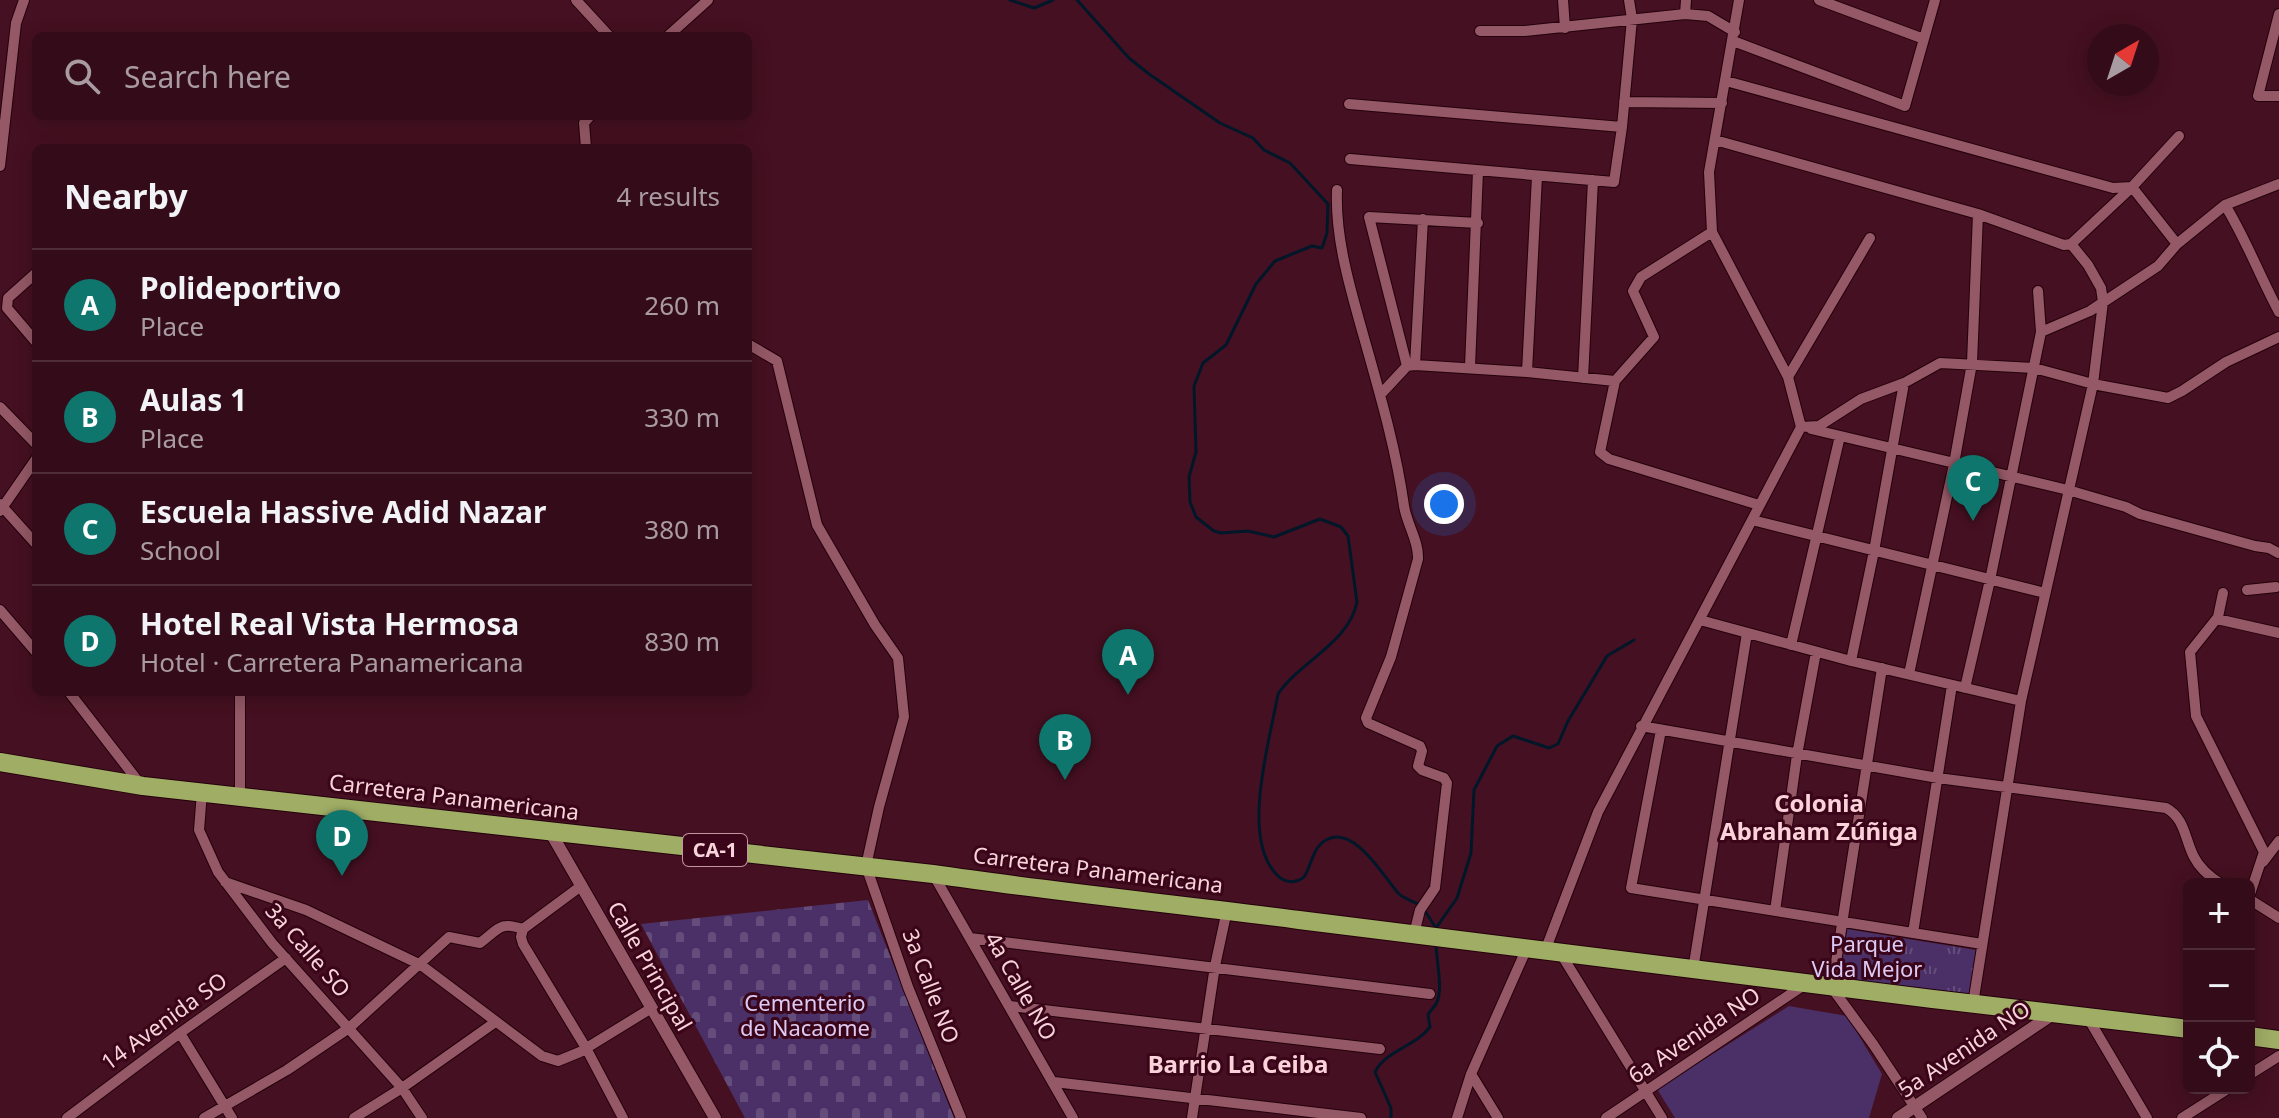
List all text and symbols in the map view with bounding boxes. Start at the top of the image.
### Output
north arrow [2087,24,2159,96]
search box [32,32,752,120]
icon: search [60,54,104,98]
text: Search here [124,56,291,97]
text: Nearby [64,173,188,219]
text: 4 results [616,178,720,214]
text: Polideportivo [140,267,341,308]
text: A [81,287,99,323]
text: 260 m [644,287,720,323]
text: Place [140,308,204,344]
text: Aulas 1 [140,379,247,420]
text: B [81,399,99,435]
text: 330 m [644,399,720,435]
text: Place [140,420,204,456]
pin: C [1947,455,1999,521]
your location [1424,484,1464,524]
text: Escuela Hassive Adid Nazar [140,491,546,532]
text: C [82,511,98,547]
text: 380 m [644,511,720,547]
text: School [140,532,221,568]
text: Hotel Real Vista Hermosa [140,603,519,644]
text: D [80,623,100,659]
text: 830 m [644,623,720,659]
pin: A [1102,629,1154,695]
text: Hotel · Carretera Panamericana [140,644,524,680]
pin: B [1039,714,1091,780]
street label: Carretera Panamericana [327,766,581,826]
district label: Colonia Abraham Zúñiga [1720,786,1918,847]
pin: D [316,810,368,876]
road number: CA-1 [683,834,747,866]
street label: Carretera Panamericana [971,839,1225,899]
map controls [2183,878,2255,1094]
button: + [2183,878,2255,950]
street label: Calle Principal [602,895,700,1036]
street label: 3a Calle SO [260,896,358,1003]
street label: 3a Calle NO [896,924,967,1047]
street label: 4a Calle NO [979,926,1065,1045]
park label: Parque Vida Mejor [1812,928,1922,983]
button: − [2183,950,2255,1022]
street label: 14 Avenida SO [94,964,232,1076]
street label: 6a Avenida NO [1622,979,1765,1089]
park label: Cementerio de Nacaome [740,987,870,1042]
street label: 5a Avenida NO [1892,993,2035,1103]
button: locate [2183,1022,2255,1094]
district label: Barrio La Ceiba [1148,1047,1328,1080]

